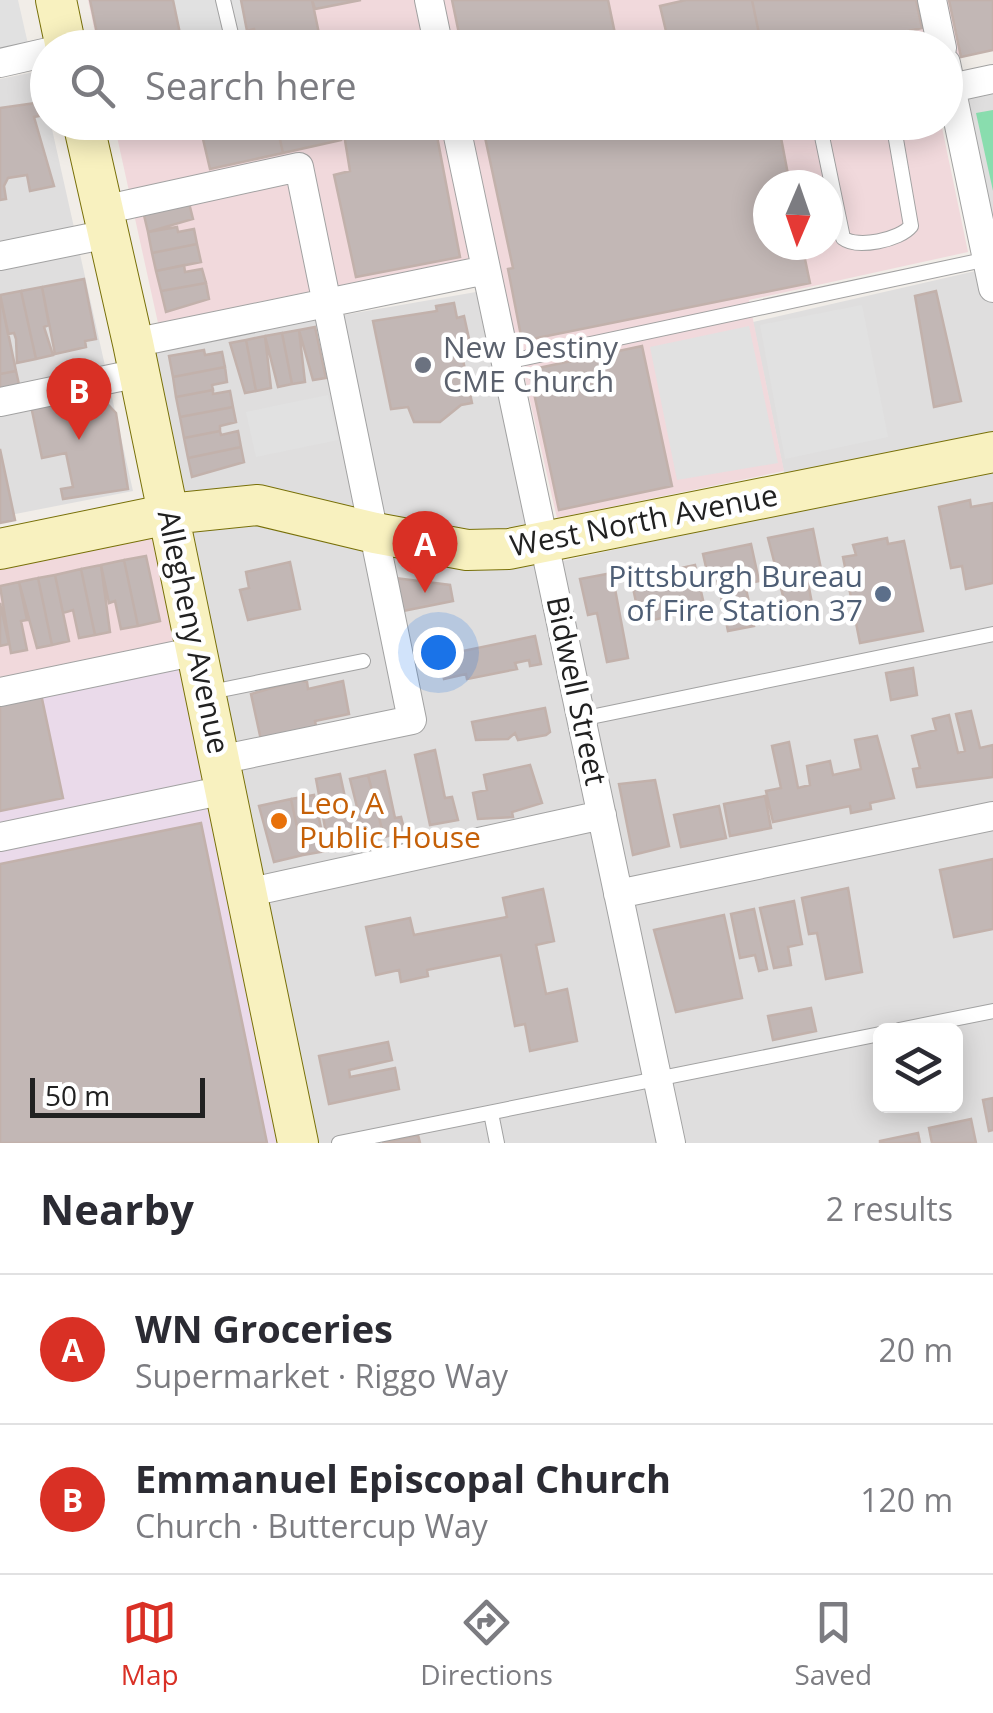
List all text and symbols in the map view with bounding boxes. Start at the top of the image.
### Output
search box [30,30,963,140]
icon: search [65,58,120,113]
text: Search here [145,59,357,111]
north arrow [753,170,843,260]
place label: New Destiny CME Church [443,326,619,401]
marker: New Destiny CME Church [412,354,434,376]
pin: B [46,358,112,440]
street label: West North Avenue [507,473,781,566]
street label: Allegheny Avenue [149,506,240,757]
pin: A [392,510,458,593]
place label: Pittsburgh Bureau of Fire Station 37 [608,555,863,630]
marker: Pittsburgh Bureau of Fire Station 37 [872,583,894,605]
street label: Bidwell Street [537,592,617,789]
your location [413,627,464,678]
place label: Leo, A Public House [299,782,481,857]
marker: Leo, A Public House [268,810,290,832]
map controls [873,1023,963,1113]
button: layers [873,1023,963,1113]
scale bar [30,1073,205,1118]
text: 50 m [45,1076,110,1114]
text: Nearby [40,1180,194,1237]
text: 2 results [826,1187,953,1230]
text: WN Groceries [135,1302,393,1354]
text: A [61,1328,84,1371]
text: 20 m [878,1328,953,1371]
text: Supermarket · Riggo Way [135,1354,508,1397]
text: Emmanuel Episcopal Church [135,1452,671,1504]
text: B [62,1478,83,1521]
text: 120 m [860,1478,953,1521]
text: Church · Buttercup Way [135,1504,488,1547]
tab: Map [121,1595,179,1693]
tab: Directions [420,1595,553,1693]
tab: Saved [794,1595,872,1693]

